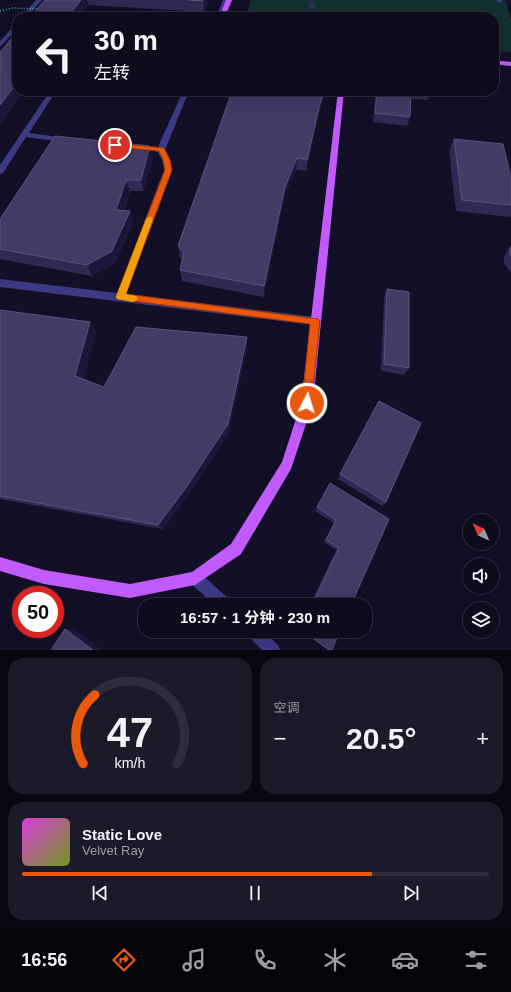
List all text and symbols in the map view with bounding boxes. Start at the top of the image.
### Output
text: 30 m [94,25,158,56]
icon: left [28,28,80,80]
text: 左转 [94,63,130,83]
pin [98,128,132,162]
icon: arrive [104,134,126,156]
position arrow [286,382,328,424]
north arrow [463,514,499,550]
map controls [463,514,499,638]
button: sound [463,558,499,594]
speed limit sign: 50 [12,586,64,638]
button: layers [463,602,499,638]
text: 16:57 · 1 分钟 · 230 m [180,609,330,626]
text: 空调 [274,700,300,715]
text: 47 [107,709,153,756]
text: 20.5° [346,722,416,755]
text: − [274,726,286,751]
text: + [476,726,489,751]
text: km/h [114,755,145,771]
text: Static Love [82,826,162,843]
text: Velvet Ray [82,843,144,858]
icon: previous [89,882,111,904]
icon: pause [244,882,266,904]
icon: next [400,882,422,904]
icon: directions [110,946,138,974]
icon: music [180,946,208,974]
icon: phone [251,946,279,974]
icon: climate [321,946,349,974]
icon: car [391,946,419,974]
icon: filters [462,946,490,974]
text: 16:56 [21,950,67,970]

